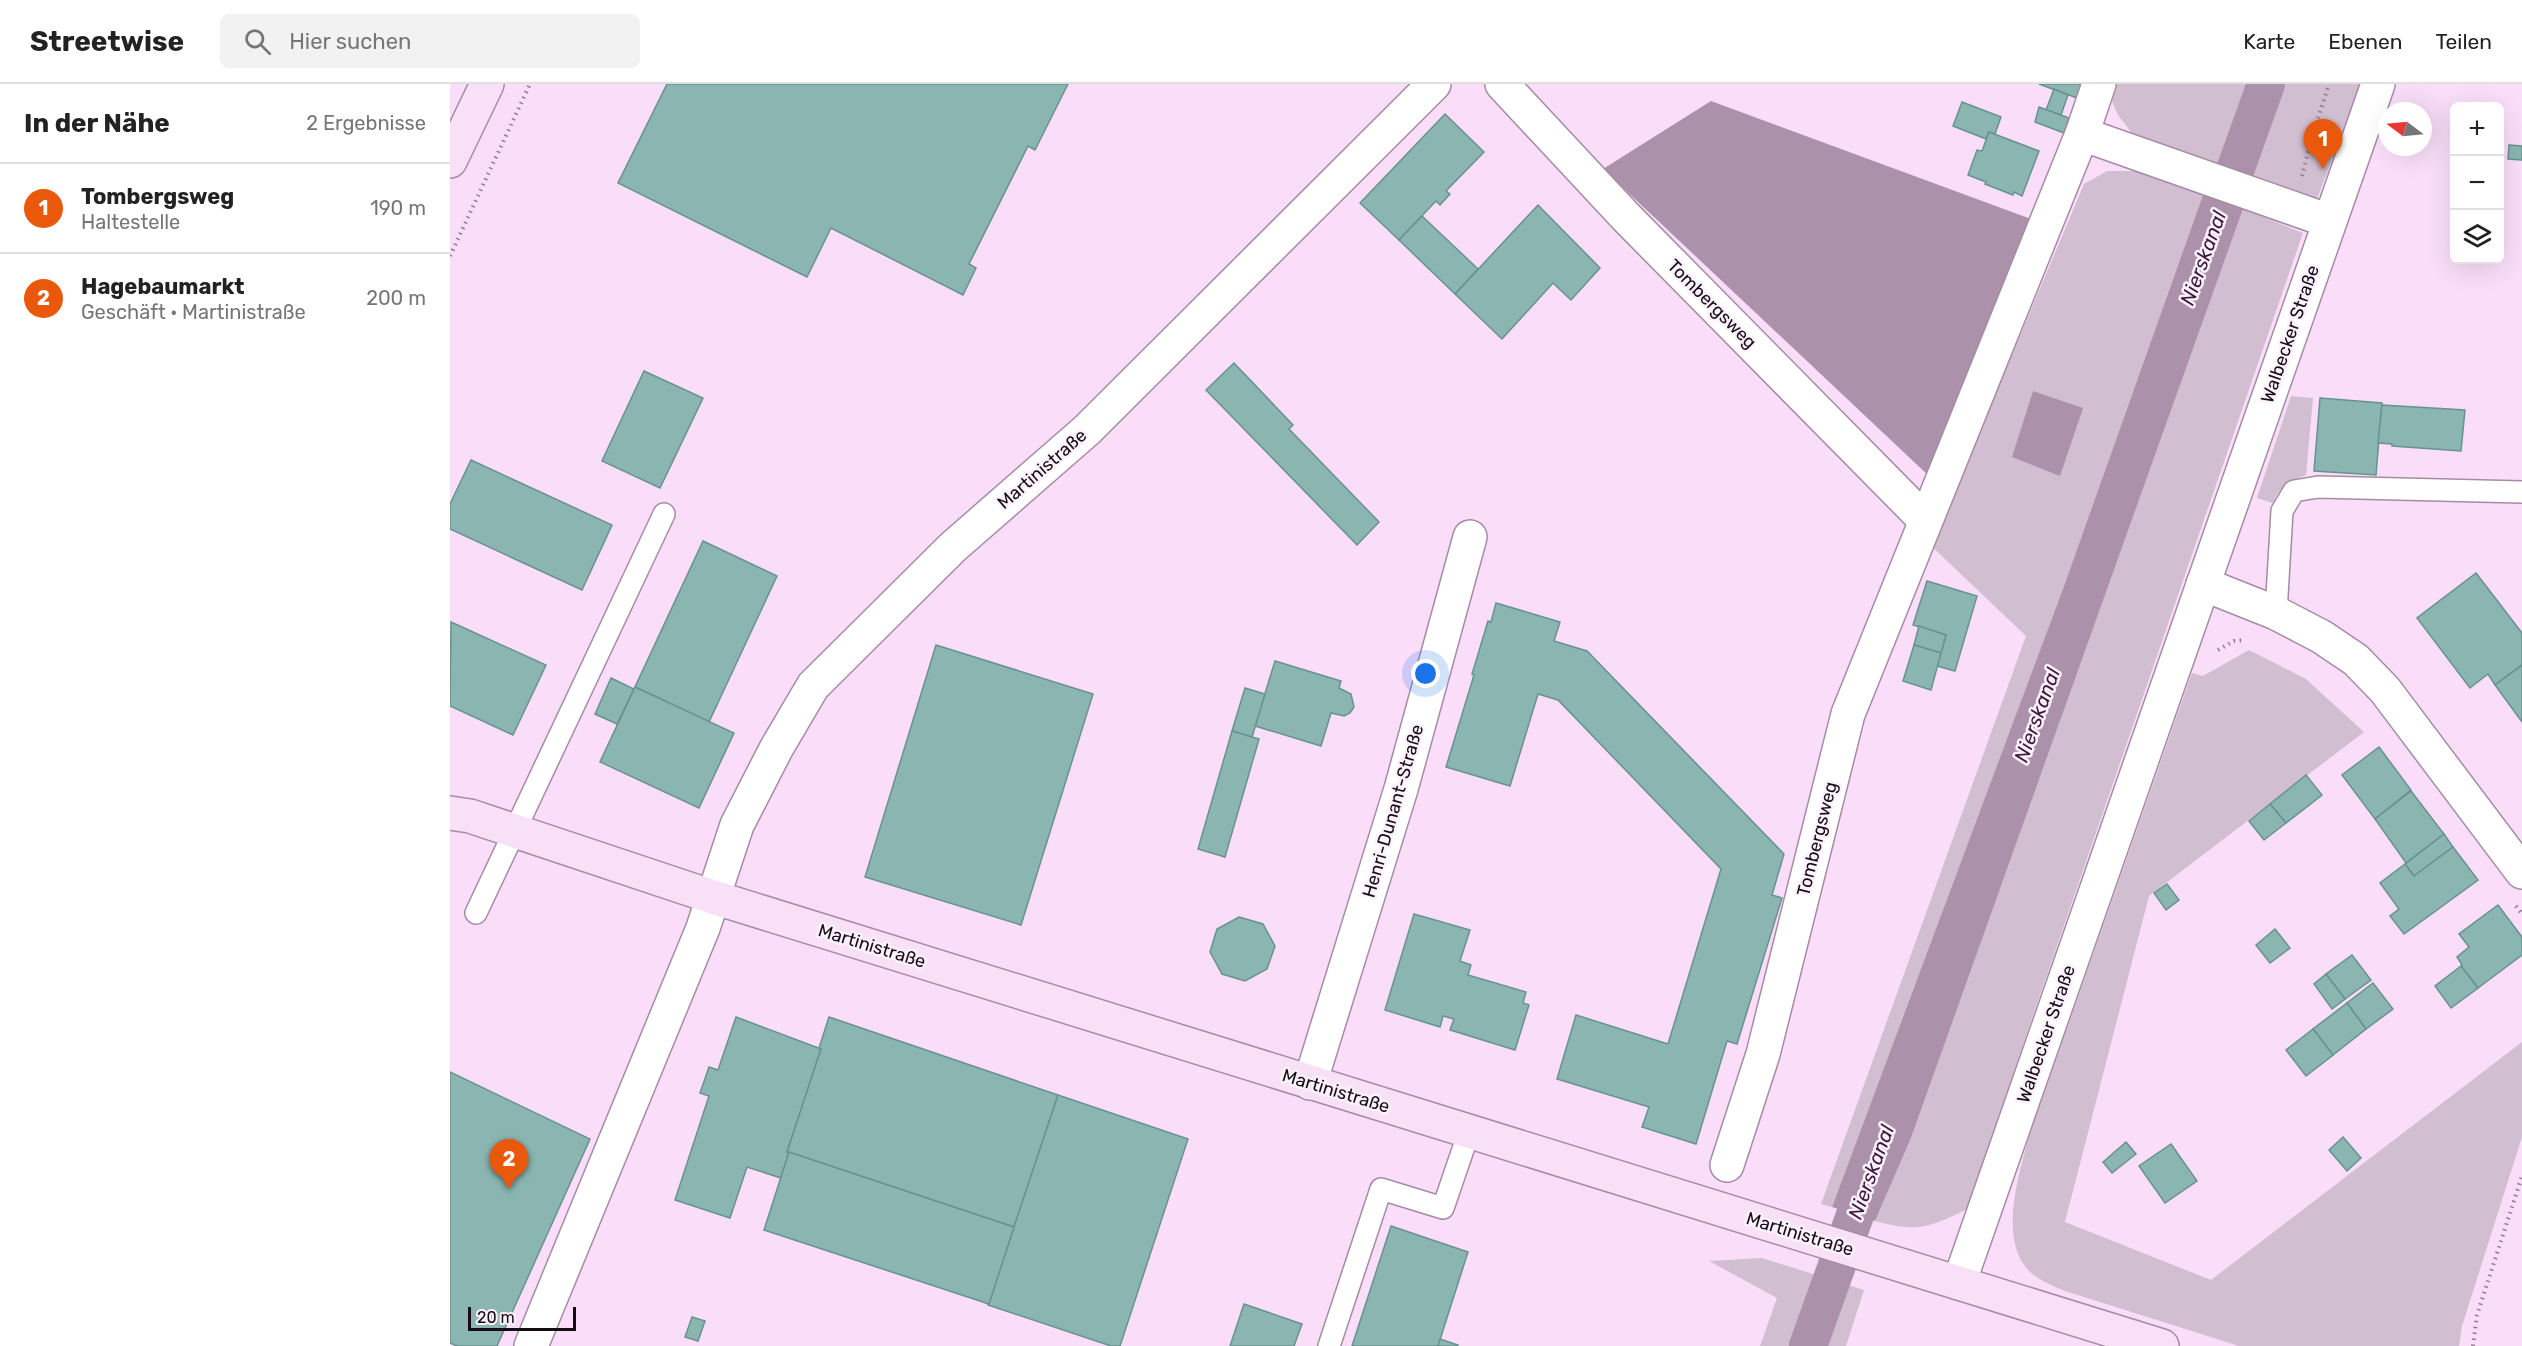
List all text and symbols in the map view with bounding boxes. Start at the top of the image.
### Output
search box [220,14,640,68]
text: Streetwise [30,25,184,58]
icon: search [241,25,274,58]
text: Hier suchen [289,28,411,55]
text: Karte [2243,29,2295,54]
text: Ebenen [2328,29,2402,54]
text: Teilen [2435,29,2492,54]
north arrow [2378,102,2432,156]
map controls [2450,102,2504,264]
button: + [2450,102,2504,156]
text: In der Nähe [24,108,170,139]
text: 2 Ergebnisse [306,111,426,135]
pin: 1 [2304,120,2342,169]
button: − [2450,156,2504,210]
text: Tombergsweg [81,183,234,210]
text: 1 [39,196,48,220]
text: 190 m [370,196,426,220]
water label: Nierskanal [2175,207,2232,308]
text: Haltestelle [81,210,180,234]
button: layers [2450,210,2504,264]
street label: Tombergsweg [1663,255,1761,353]
street label: Walbecker Straße [2256,262,2324,406]
text: Hagebaumarkt [81,273,245,300]
text: 2 [37,286,50,310]
text: 200 m [366,286,426,310]
text: Geschäft · Martinistraße [81,300,306,324]
street label: Martinistraße [993,424,1091,514]
your location [1411,659,1440,688]
water label: Nierskanal [2009,664,2066,765]
street label: Henri-Dunant-Straße [1358,722,1428,900]
street label: Tombergsweg [1792,779,1842,899]
street label: Martinistraße [816,919,928,973]
street label: Walbecker Straße [2012,962,2080,1106]
street label: Martinistraße [1280,1064,1392,1118]
water label: Nierskanal [1843,1121,1900,1222]
pin: 2 [490,1140,528,1189]
street label: Martinistraße [1744,1207,1856,1261]
scale bar [468,1304,576,1332]
text: 20 m [477,1308,515,1327]

